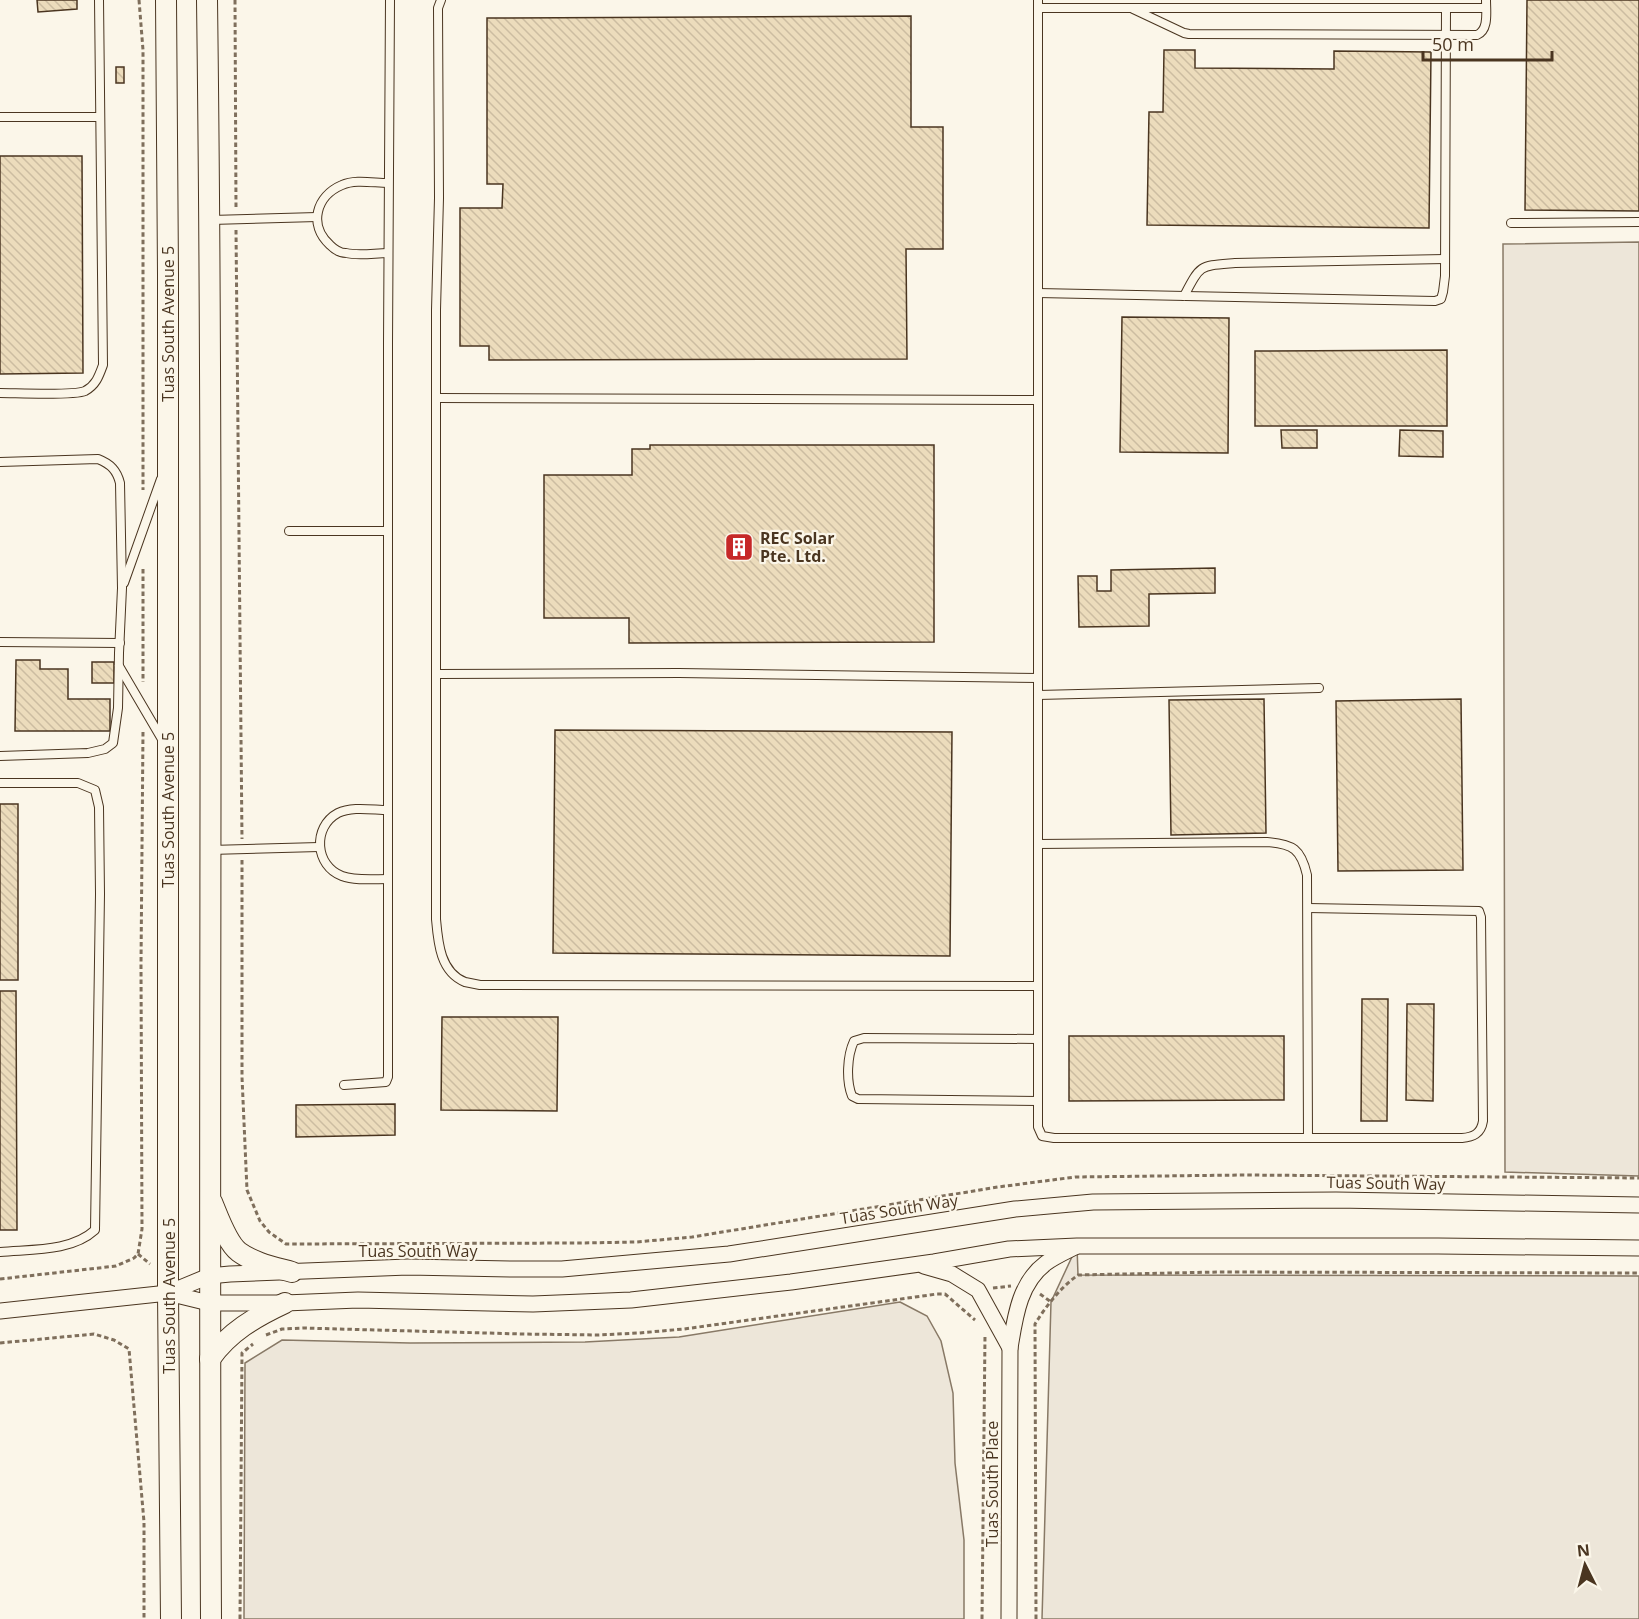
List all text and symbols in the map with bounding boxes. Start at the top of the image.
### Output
scale bar [1423,24,1552,62]
text: 50 m [1432,32,1474,56]
street label: Tuas South Avenue 5 [157,246,179,402]
place label: REC Solar Pte. Ltd. [760,527,834,567]
building icon: REC Solar Pte. Ltd. [723,531,755,563]
street label: Tuas South Avenue 5 [157,732,179,888]
street label: Tuas South Way [1326,1171,1447,1195]
street label: Tuas South Way [839,1189,960,1229]
street label: Tuas South Avenue 5 [158,1218,180,1374]
street label: Tuas South Way [359,1240,478,1262]
street label: Tuas South Place [981,1421,1003,1547]
north arrow [1555,1535,1615,1595]
text: N [1576,1538,1591,1562]

